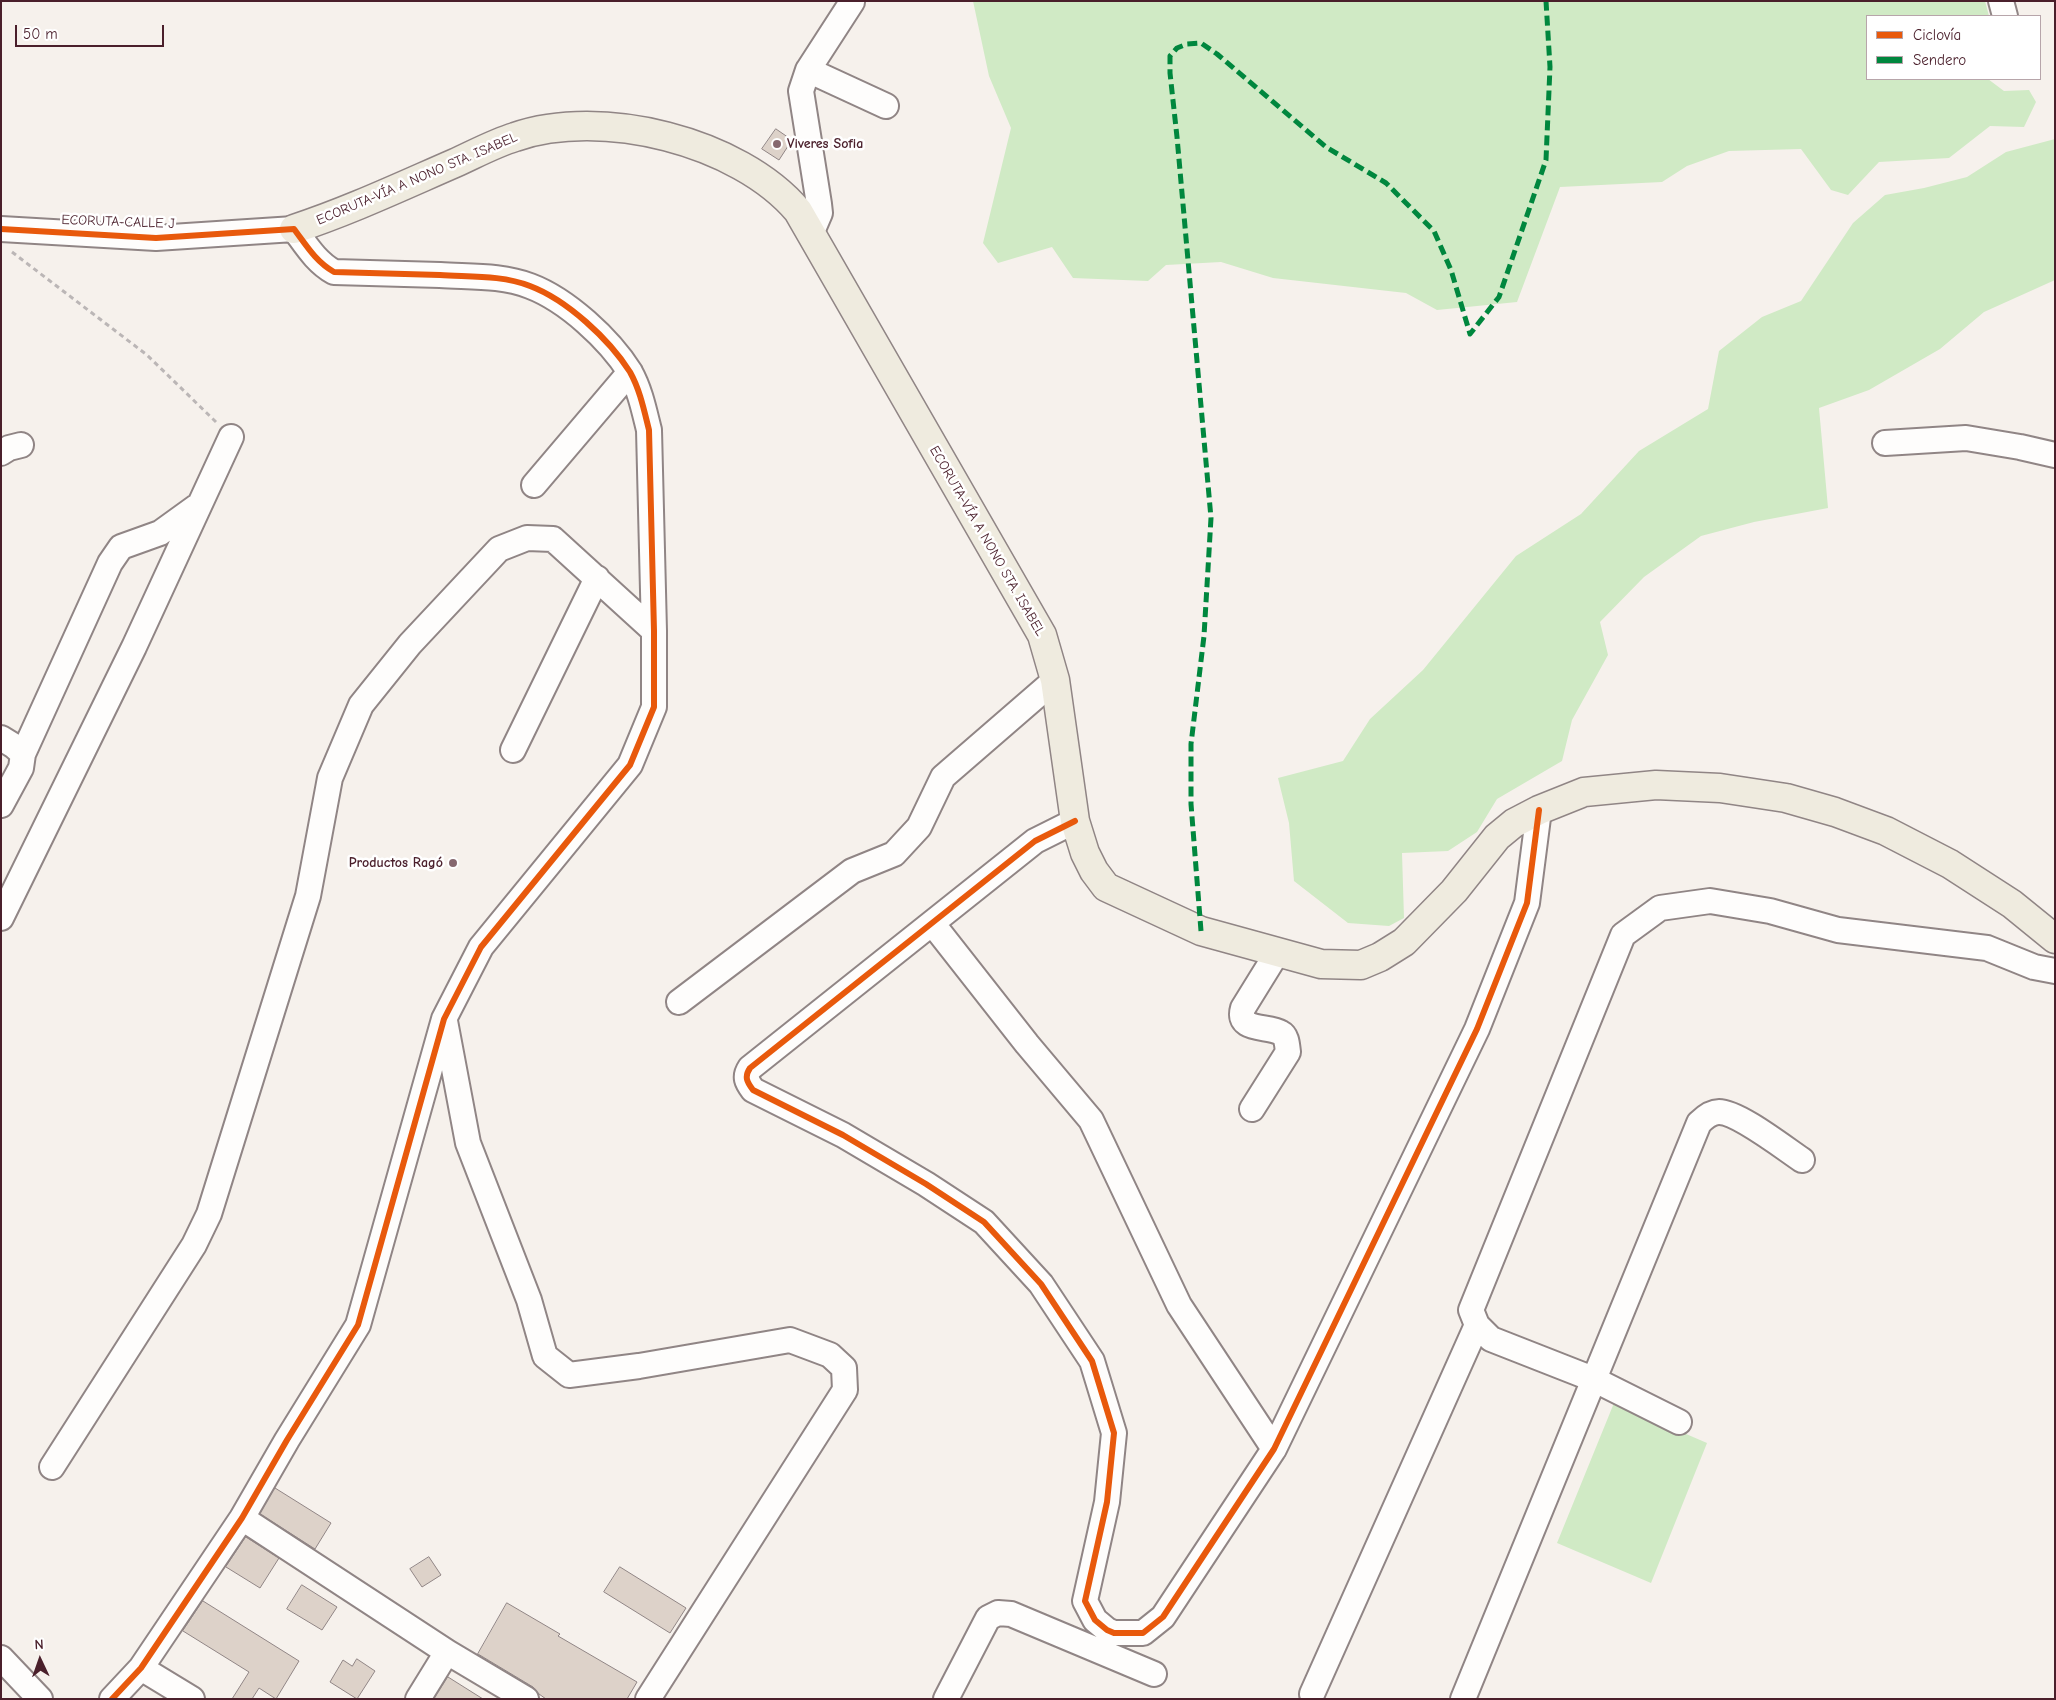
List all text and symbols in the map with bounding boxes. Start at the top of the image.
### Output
scale bar [18,15,166,47]
legend [1866,15,2041,80]
text: 50 m [23,25,58,43]
text: Ciclovía [1913,26,1961,44]
text: Sendero [1913,51,1966,69]
street label: ECORUTA-VÍA A NONO STA. ISABEL [314,129,520,229]
place label: Viveres Sofia [787,136,863,152]
marker: Viveres Sofia [771,138,783,150]
street label: ECORUTA-CALLE J [61,212,175,232]
street label: ECORUTA-VÍA A NONO STA. ISABEL [926,443,1048,639]
place label: Productos Ragó [349,855,443,871]
marker: Productos Ragó [447,857,459,869]
north arrow [15,1635,65,1685]
text: N [34,1636,44,1653]

